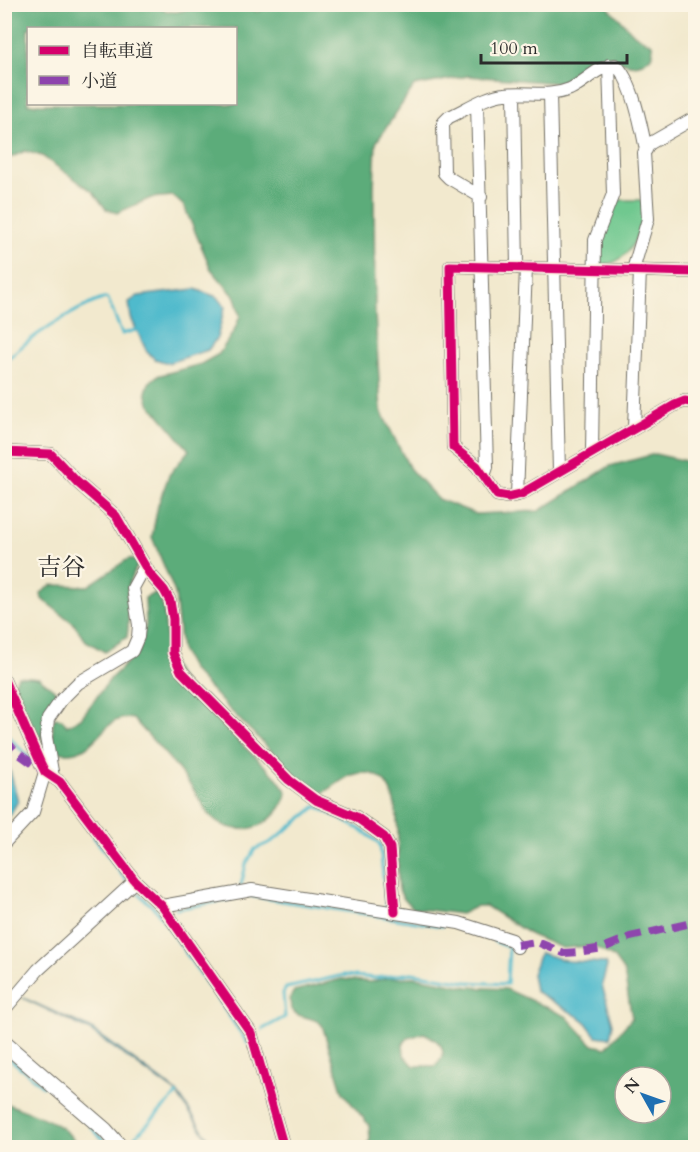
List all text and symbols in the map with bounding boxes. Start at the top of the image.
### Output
legend [27,27,237,105]
scale bar [481,27,626,65]
text: 100 m [490,36,538,61]
text: 自転車道 [81,39,153,64]
text: 小道 [81,69,117,94]
district label: 吉谷 [37,551,85,584]
north arrow [613,1065,673,1125]
text: N [619,1074,645,1098]

